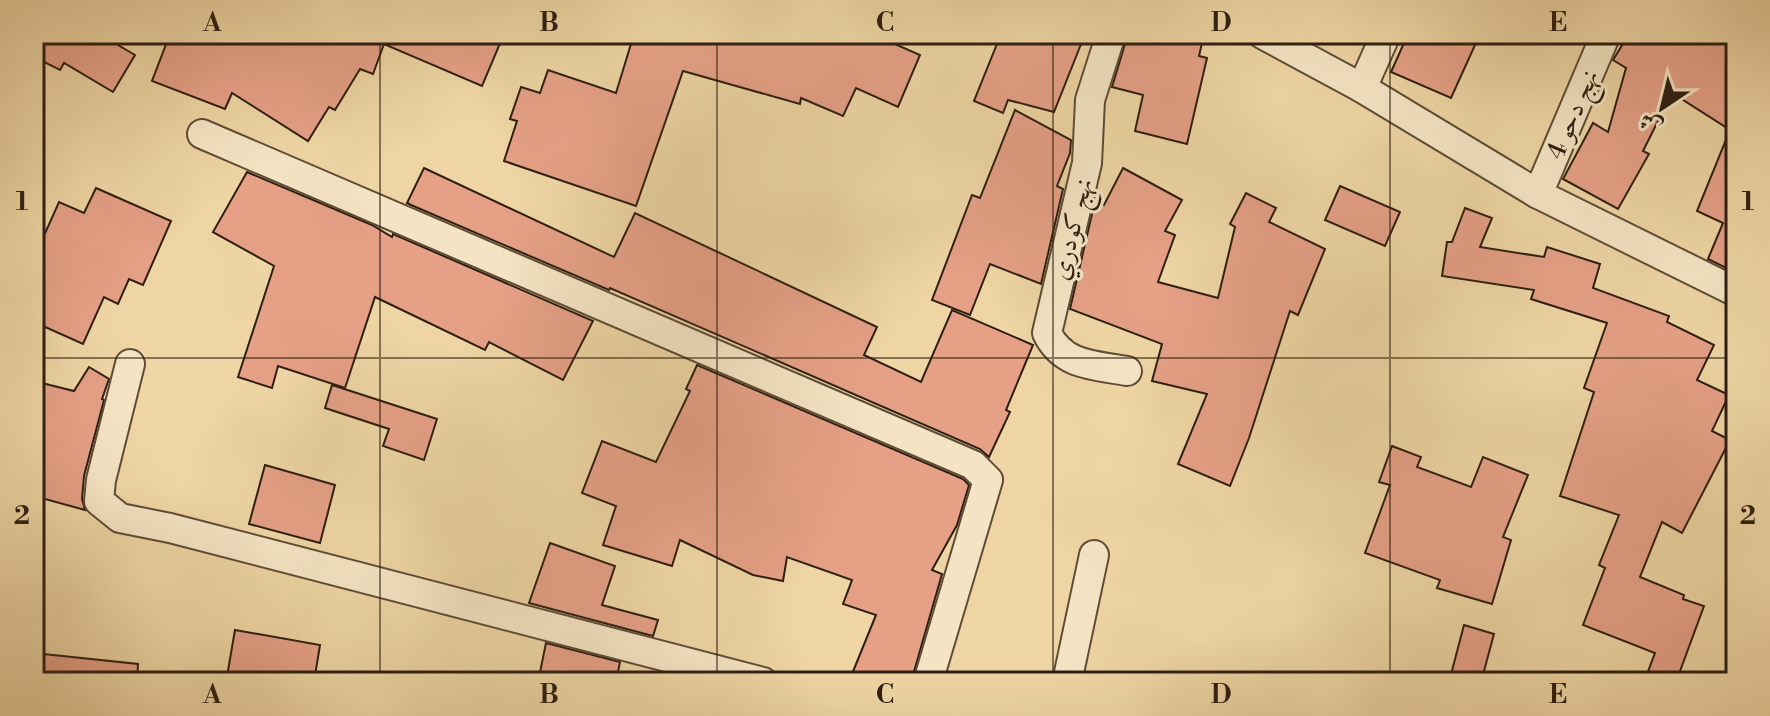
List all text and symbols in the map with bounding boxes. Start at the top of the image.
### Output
text: A [202,7,222,39]
text: B [539,7,559,39]
text: C [876,7,894,39]
text: D [1211,7,1231,39]
text: E [1549,7,1567,39]
street label: نهج دحو 4 [1540,65,1613,167]
north arrow [1622,68,1702,148]
text: ش [1635,106,1668,140]
street label: نهج كودري [1044,175,1107,285]
text: 1 [16,186,29,218]
text: 1 [1742,186,1755,218]
text: 2 [14,500,30,532]
text: 2 [1740,500,1756,532]
text: A [202,679,222,711]
text: B [539,679,559,711]
text: C [876,679,894,711]
text: D [1211,679,1231,711]
text: E [1549,679,1567,711]

